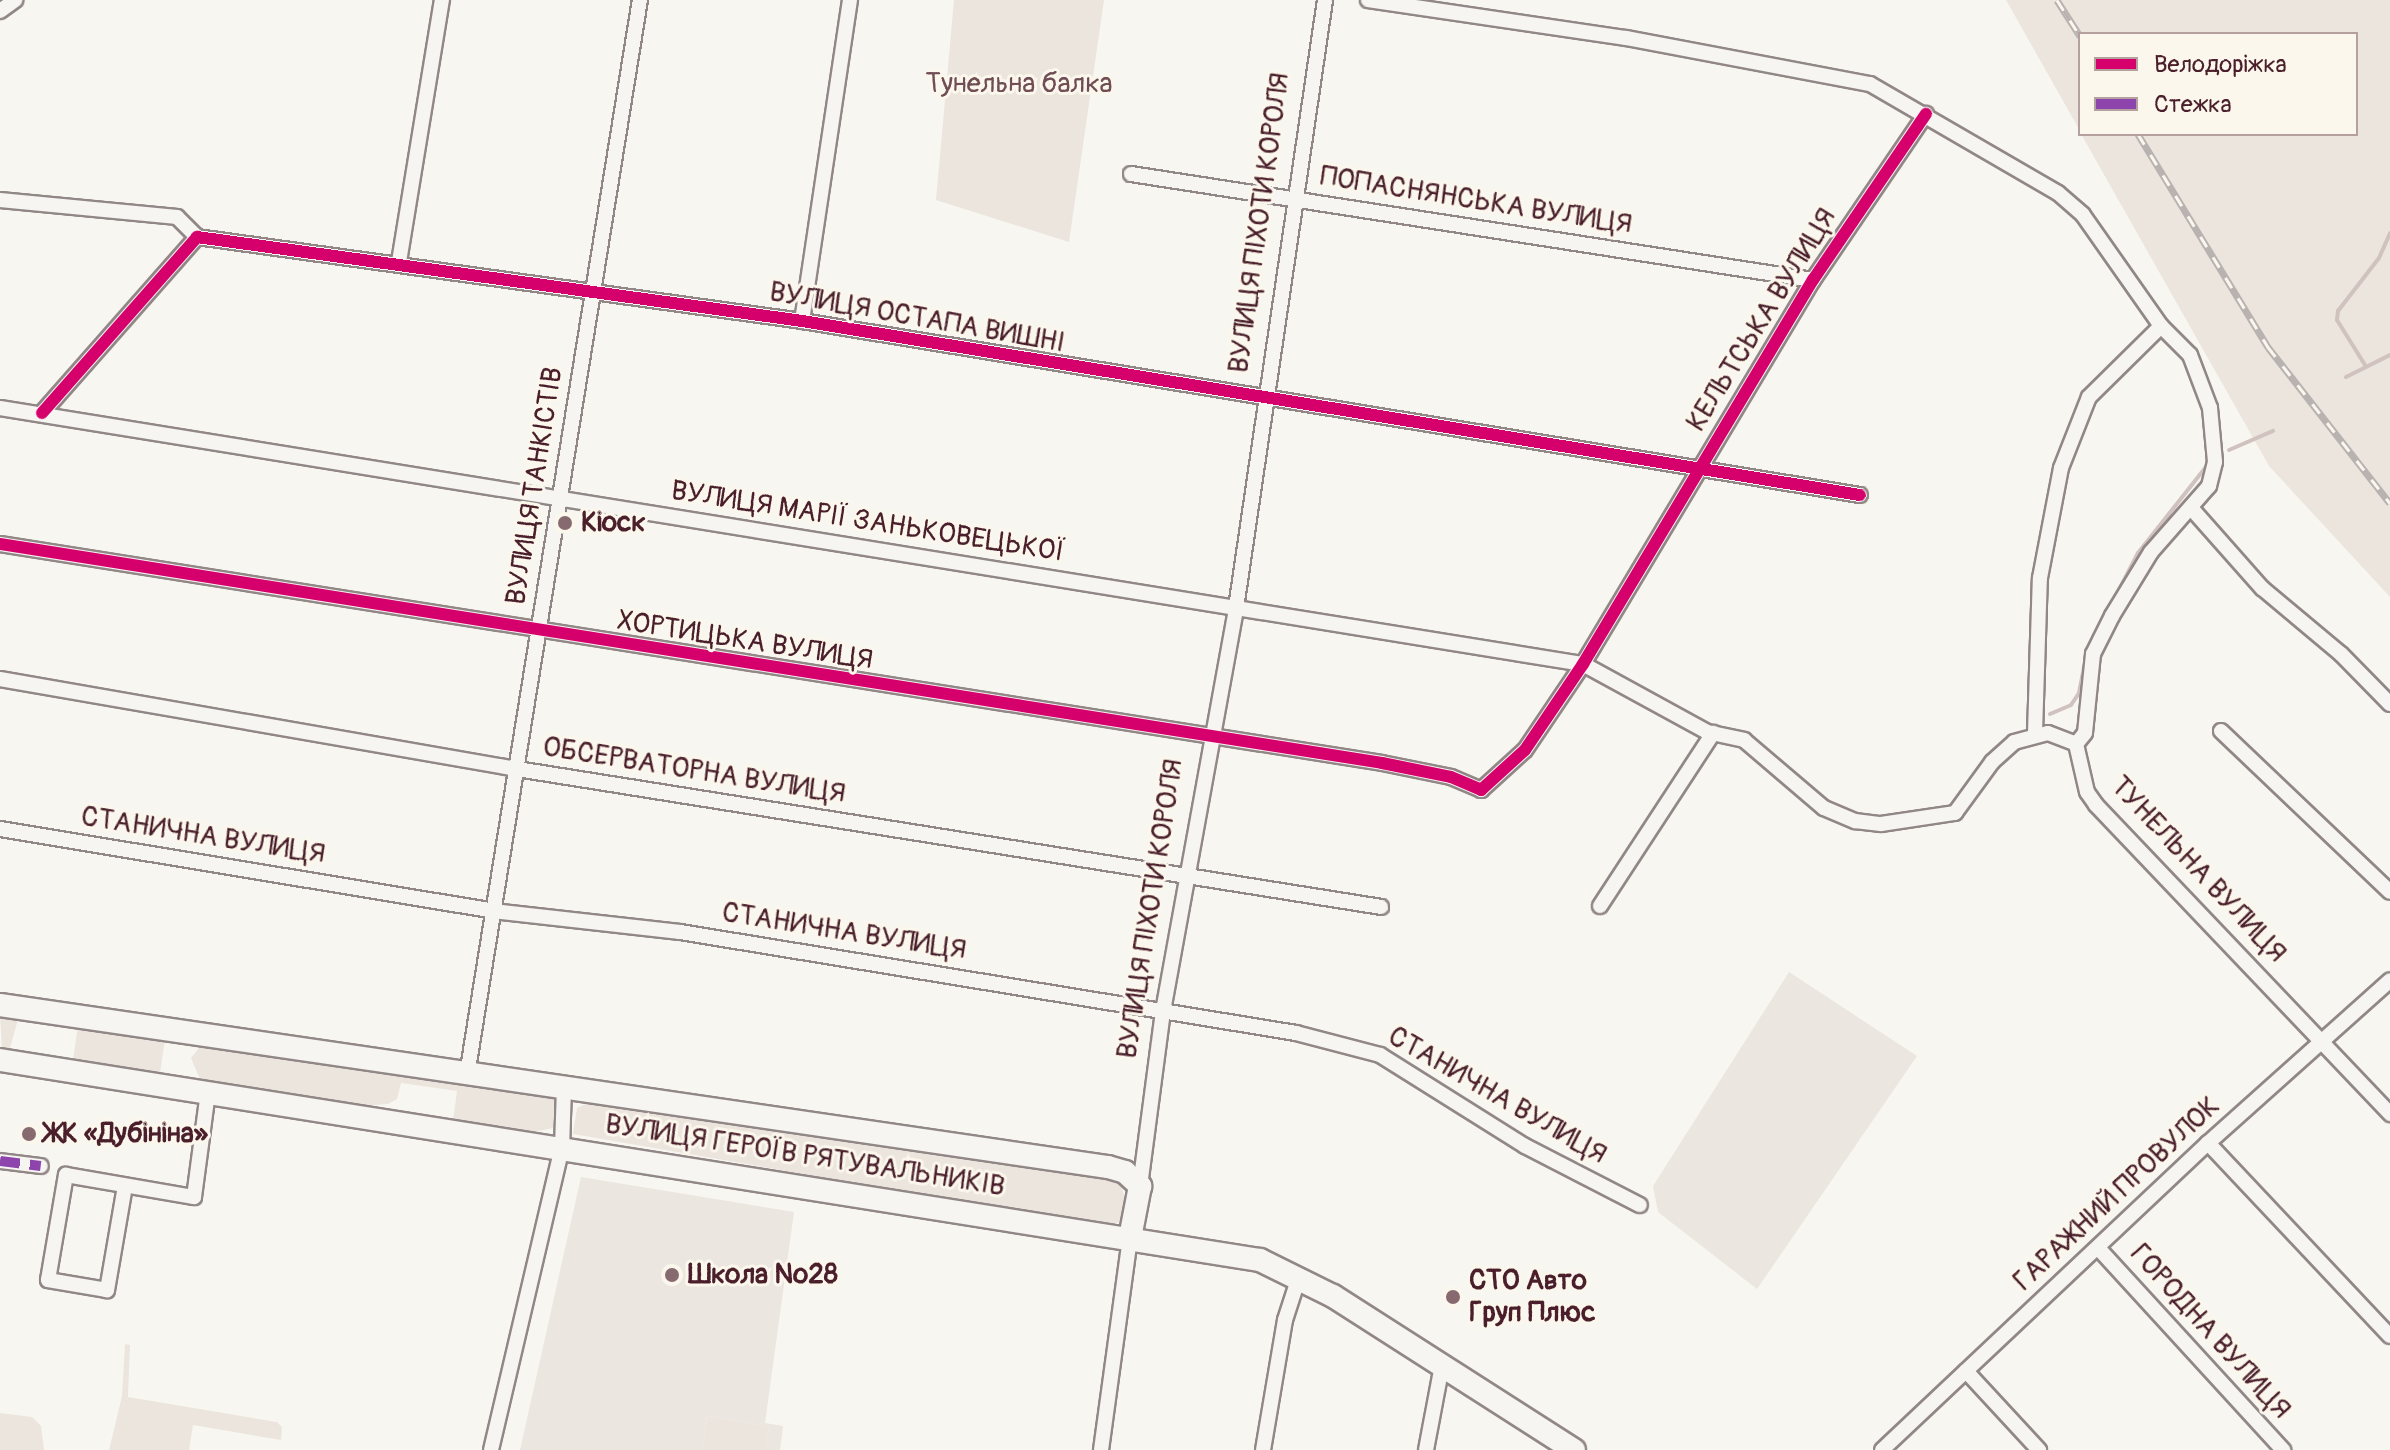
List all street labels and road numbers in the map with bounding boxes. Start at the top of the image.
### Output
street label: ВУЛИЦЯ ПІХОТИ КОРОЛЯ [1222,71,1298,375]
street label: ПОПАСНЯНСЬКА ВУЛИЦЯ [1318,160,1634,242]
street label: КЕЛЬТСЬКА ВУЛИЦЯ [1680,202,1844,438]
street label: ВУЛИЦЯ ОСТАПА ВИШНІ [767,275,1067,361]
street label: ВУЛИЦЯ ТАНКІСТІВ [500,365,570,607]
street label: ВУЛИЦЯ МАРІЇ ЗАНЬКОВЕЦЬКОЇ [669,474,1067,570]
street label: ХОРТИЦЬКА ВУЛИЦЯ [615,604,875,678]
street label: ОБСЕРВАТОРНА ВУЛИЦЯ [540,730,848,812]
street label: ВУЛИЦЯ ПІХОТИ КОРОЛЯ [1111,757,1191,1061]
street label: ТУНЕЛЬНА ВУЛИЦЯ [2103,770,2293,970]
street label: СТАНИЧНА ВУЛИЦЯ [79,800,327,872]
street label: СТАНИЧНА ВУЛИЦЯ [720,896,968,968]
street label: СТАНИЧНА ВУЛИЦЯ [1382,1020,1612,1172]
street label: ГАРАЖНИЙ ПРОВУЛОК [2007,1090,2227,1298]
street label: ВУЛИЦЯ ГЕРОЇВ РЯТУВАЛЬНИКІВ [603,1108,1007,1204]
street label: ГОРОДНА ВУЛИЦЯ [2123,1238,2297,1426]

